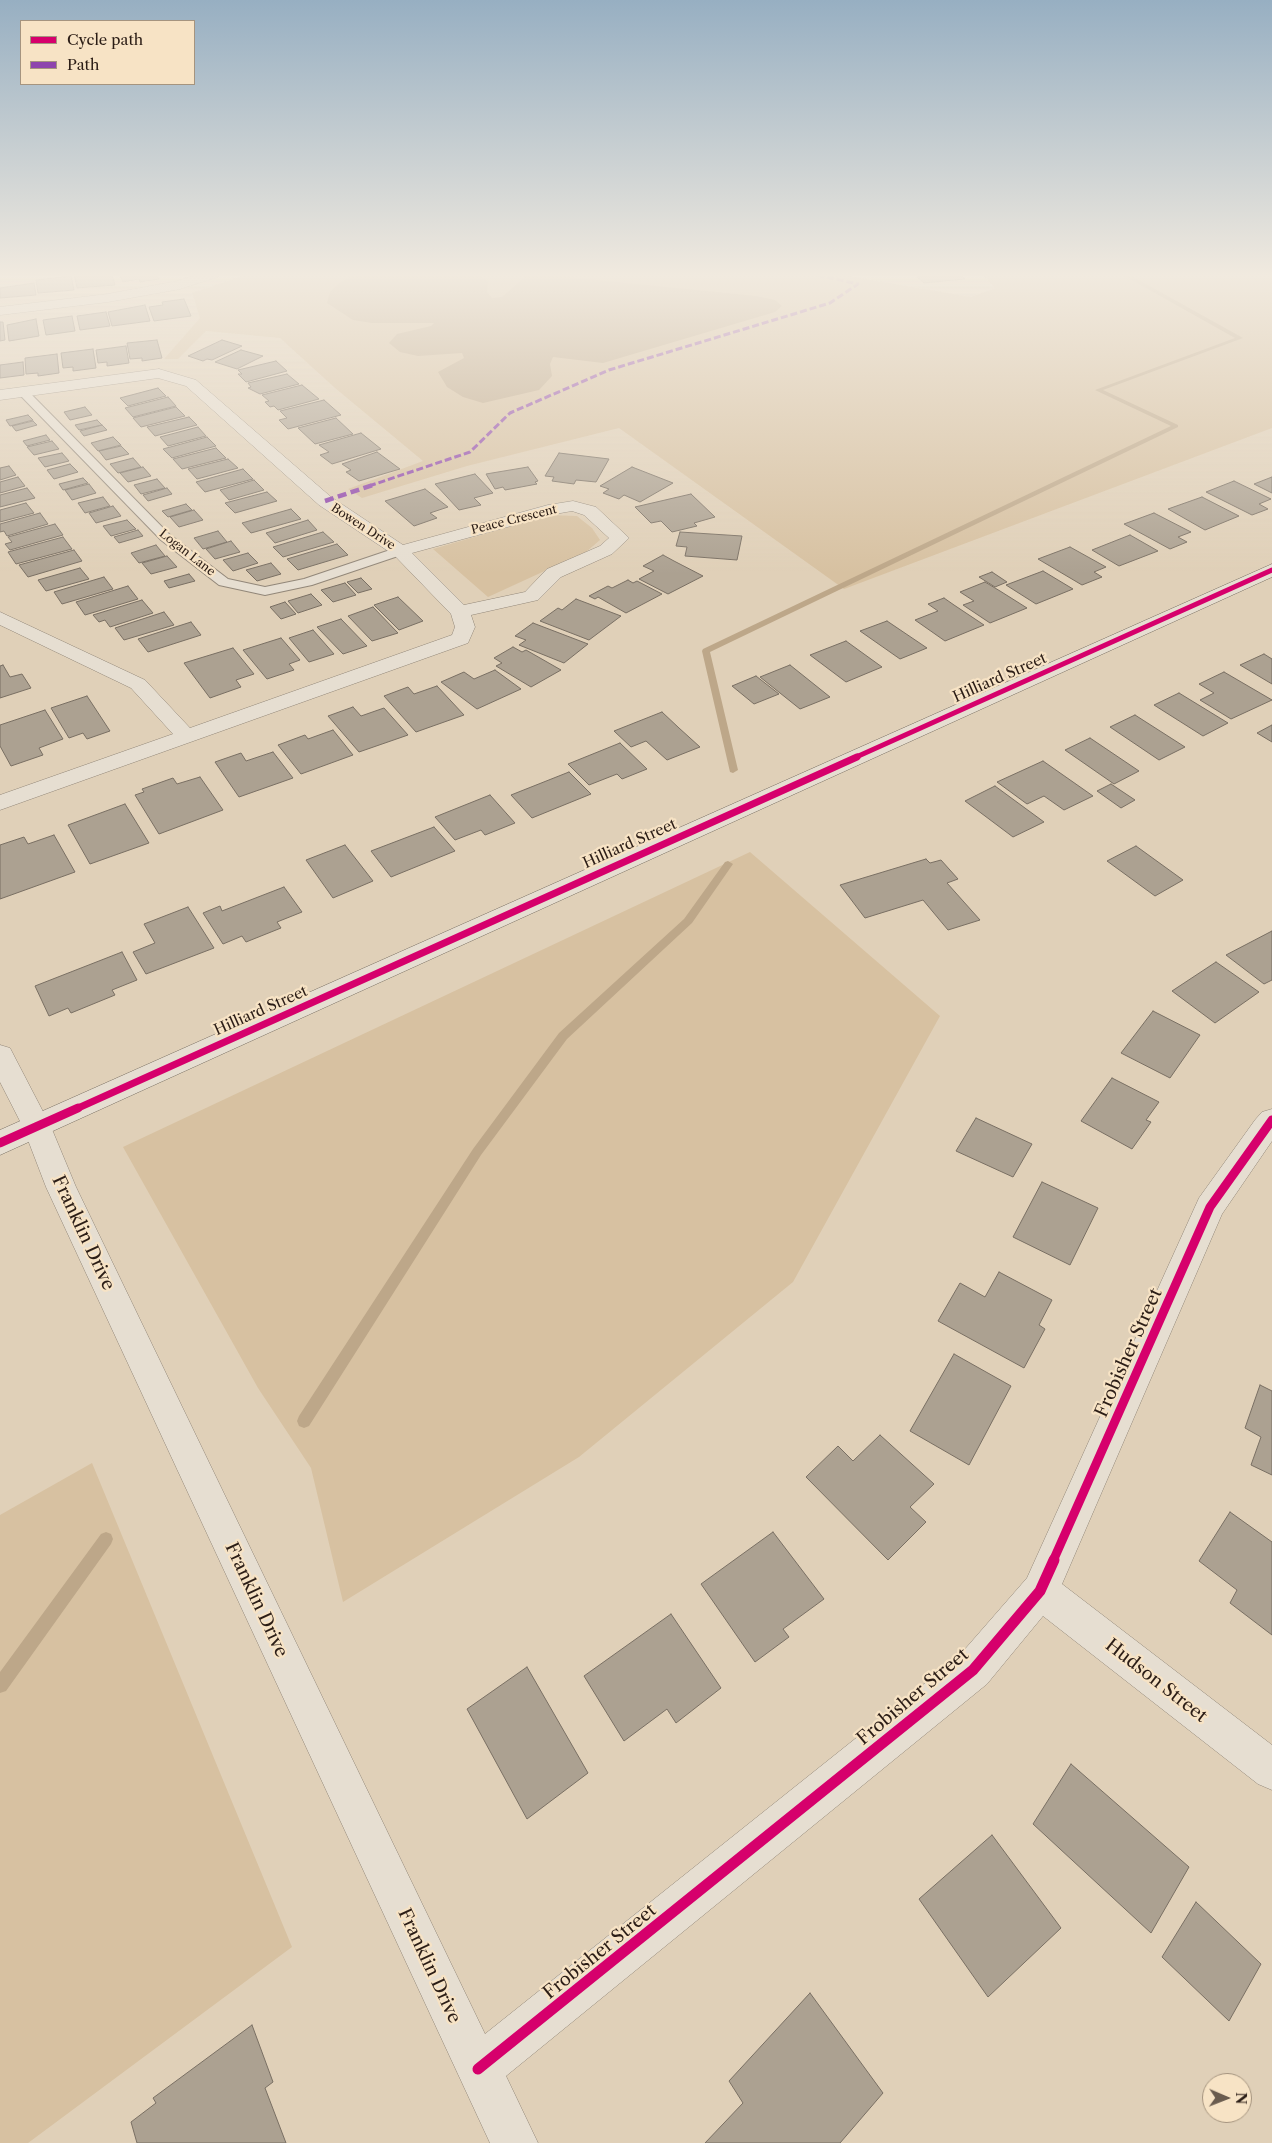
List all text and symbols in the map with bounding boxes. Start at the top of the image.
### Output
legend [20,20,195,85]
text: Cycle path [67,30,143,49]
text: Path [67,55,99,74]
street label: Bowen Drive [328,501,398,553]
street label: Peace Crescent [470,502,558,538]
street label: Logan Lane [156,527,218,579]
street label: Hilliard Street [950,649,1050,707]
street label: Hilliard Street [580,815,680,873]
street label: Hilliard Street [211,982,311,1040]
street label: Franklin Drive [47,1172,119,1294]
street label: Frobisher Street [1091,1285,1167,1421]
street label: Franklin Drive [220,1539,292,1661]
street label: Hudson Street [1101,1635,1211,1727]
street label: Frobisher Street [853,1644,973,1750]
street label: Frobisher Street [539,1900,661,2004]
street label: Franklin Drive [393,1905,465,2027]
north arrow [1202,2073,1252,2123]
text: N [1232,2092,1250,2104]

